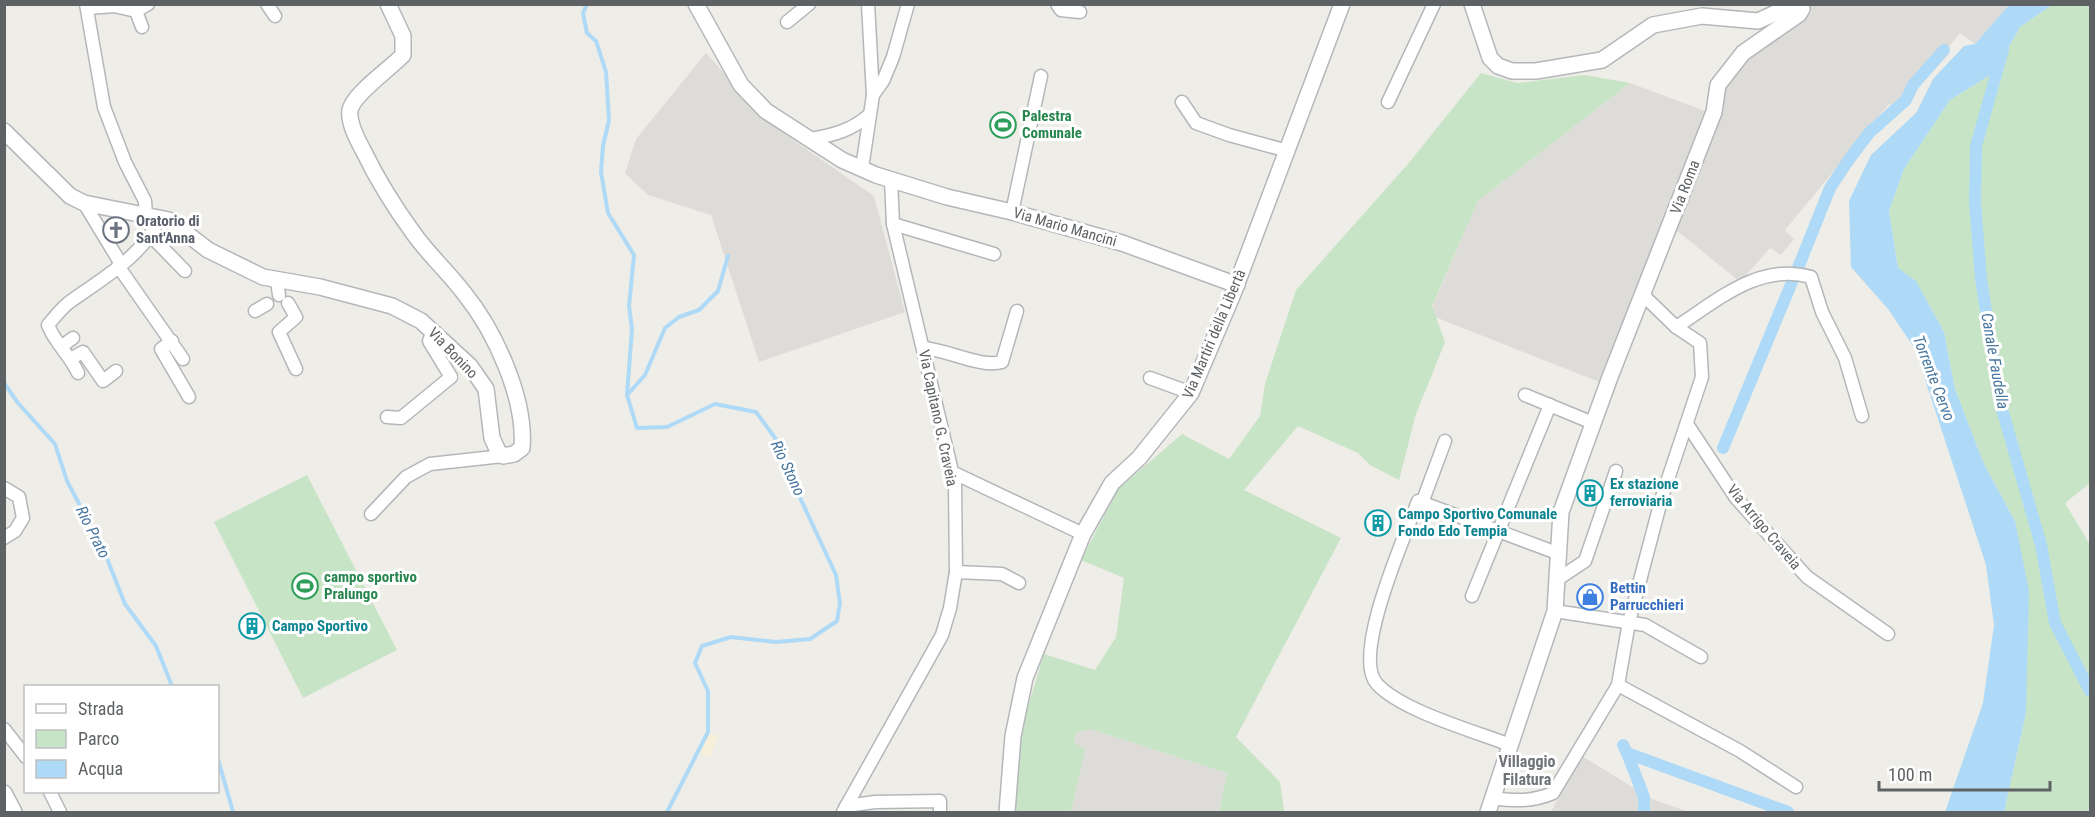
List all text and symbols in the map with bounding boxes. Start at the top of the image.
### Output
place label: Palestra Comunale [1022,107,1082,142]
sports icon: Palestra Comunale [988,110,1018,140]
street label: Via Roma [1666,157,1704,217]
street label: Via Mario Mancini [1011,204,1119,250]
place label: Oratorio di Sant'Anna [136,212,200,247]
church icon: Oratorio di Sant'Anna [101,215,131,245]
street label: Via Martiri della Libertà [1179,267,1249,401]
water label: Canale Faudella [1977,311,2013,411]
street label: Via Bonino [424,324,482,382]
water label: Torrente Cervo [1909,333,1959,424]
street label: Via Capitano G. Craveia [915,348,961,488]
water label: Rio Stono [767,437,809,499]
place label: Ex stazione ferroviaria [1610,475,1679,510]
building icon: Ex stazione ferroviaria [1575,478,1605,508]
street label: Via Arrigo Craveia [1723,481,1805,573]
water label: Rio Prato [72,503,114,561]
place label: Campo Sportivo Comunale Fondo Edo Tempia [1398,505,1557,540]
building icon: Campo Sportivo Comunale Fondo Edo Tempia [1363,508,1393,538]
place label: campo sportivo Pralungo [324,568,417,603]
sports icon: campo sportivo Pralungo [290,571,320,601]
place label: Bettin Parrucchieri [1610,579,1684,614]
shop icon: Bettin Parrucchieri [1575,582,1605,612]
building icon: Campo Sportivo [237,611,267,641]
place label: Campo Sportivo [272,617,368,635]
legend [24,685,219,793]
text: Strada [78,698,124,719]
text: Parco [78,728,119,749]
district label: Villaggio Filatura [1499,752,1556,789]
scale bar [1879,754,2050,792]
text: Acqua [78,758,123,779]
text: 100 m [1888,764,1932,785]

